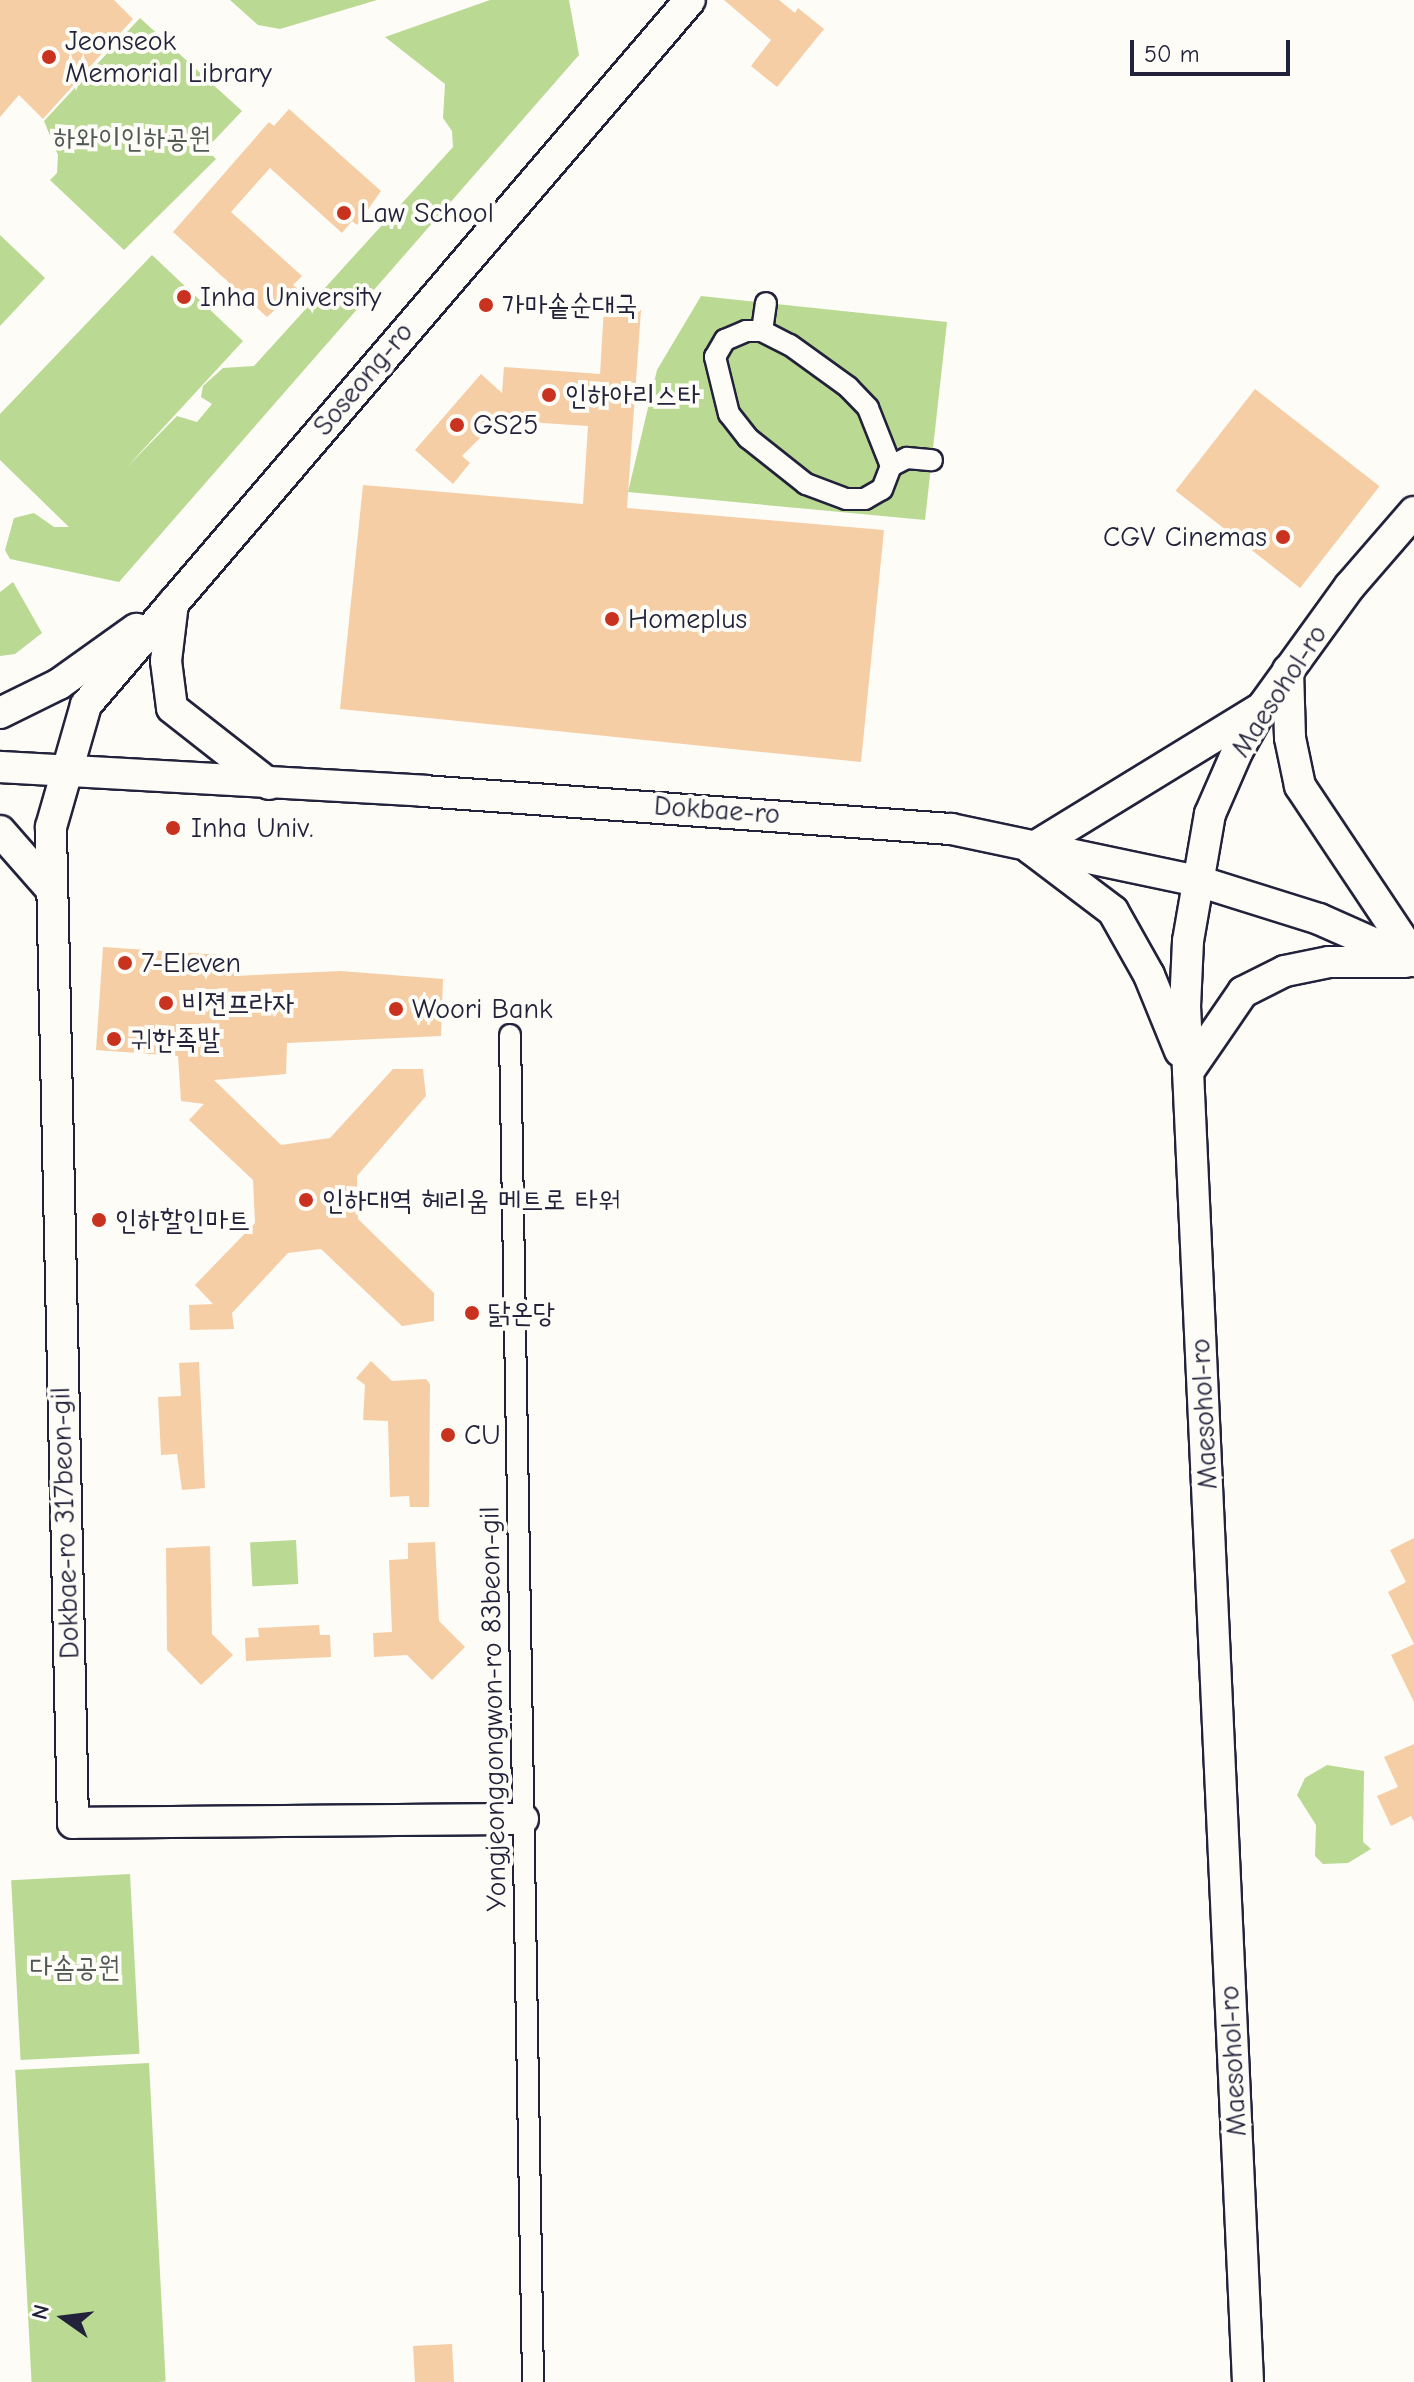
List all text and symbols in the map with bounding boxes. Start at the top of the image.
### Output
place label: Jeonseok Memorial Library [65,24,272,90]
scale bar [1134,24,1294,74]
text: 50 m [1144,40,1200,68]
marker: Jeonseok Memorial Library [40,48,58,66]
park label: 하와이인하공원 [53,121,211,155]
place label: Law School [360,196,494,230]
marker: Law School [335,204,353,222]
place label: Inha University [200,280,381,314]
marker: Inha University [175,288,193,306]
place label: 가마솥순대국 [502,288,637,322]
marker: 가마솥순대국 [477,296,495,314]
street label: Soseong-ro [306,316,420,442]
place label: 인하아리스타 [565,378,700,412]
marker: 인하아리스타 [540,386,558,404]
place label: GS25 [473,408,538,442]
marker: GS25 [448,416,466,434]
place label: CGV Cinemas [1103,520,1267,554]
marker: CGV Cinemas [1274,528,1292,546]
place label: Homeplus [628,602,747,636]
marker: Homeplus [603,610,621,628]
street label: Maesohol-ro [1224,619,1334,763]
street label: Dokbae-ro [653,789,781,831]
place label: Inha Univ. [191,811,313,845]
marker: Inha Univ. [162,817,184,839]
place label: 7-Eleven [141,946,241,980]
marker: 7-Eleven [116,954,134,972]
place label: 비젼프라자 [182,986,295,1020]
place label: Woori Bank [412,992,552,1026]
marker: 비젼프라자 [157,994,175,1012]
marker: Woori Bank [387,1000,405,1018]
place label: 귀한족발 [130,1022,220,1056]
marker: 귀한족발 [105,1030,123,1048]
place label: 인하대역 헤리움 메트로 타워 [322,1183,620,1217]
marker: 인하대역 헤리움 메트로 타워 [297,1191,315,1209]
place label: 인하할인마트 [115,1203,250,1237]
marker: 인하할인마트 [90,1211,108,1229]
place label: 닭온당 [488,1296,556,1330]
marker: 닭온당 [463,1304,481,1322]
street label: Maesohol-ro [1183,1338,1225,1490]
street label: Dokbae-ro 317beon-gil [43,1387,87,1659]
place label: CU [464,1418,501,1452]
marker: CU [439,1426,457,1444]
street label: Yongjeonggongwon-ro 83beon-gil [473,1506,513,1912]
park label: 다솜공원 [30,1950,120,1984]
street label: Maesohol-ro [1212,1985,1254,2137]
north arrow [24,2278,104,2358]
text: N [26,2302,55,2322]

